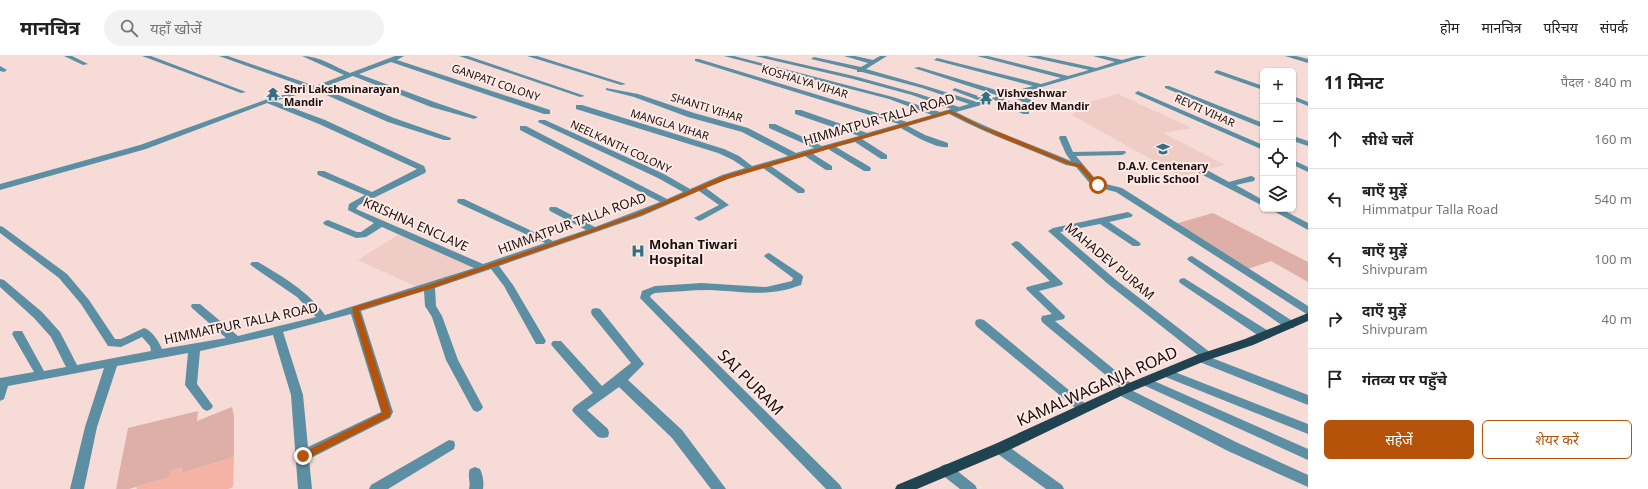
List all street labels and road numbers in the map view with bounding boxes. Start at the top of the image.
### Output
street label: GANPATI COLONY [450,60,543,104]
street label: KOSHALYA VIHAR [760,61,850,101]
street label: SHANTI VIHAR [669,89,745,125]
street label: HIMMATPUR TALLA ROAD [801,89,957,149]
street label: REVTI VIHAR [1172,90,1238,130]
street label: MANGLA VIHAR [629,105,711,143]
street label: NEELKANTH COLONY [568,116,675,176]
street label: HIMMATPUR TALLA ROAD [495,188,649,258]
street label: KRISHNA ENCLAVE [360,193,472,255]
street label: MAHADEV PURAM [1062,218,1158,304]
street label: HIMMATPUR TALLA ROAD [162,298,320,348]
street label: KAMALWAGANJA ROAD [1013,341,1181,431]
street label: SAI PURAM [713,344,789,420]

